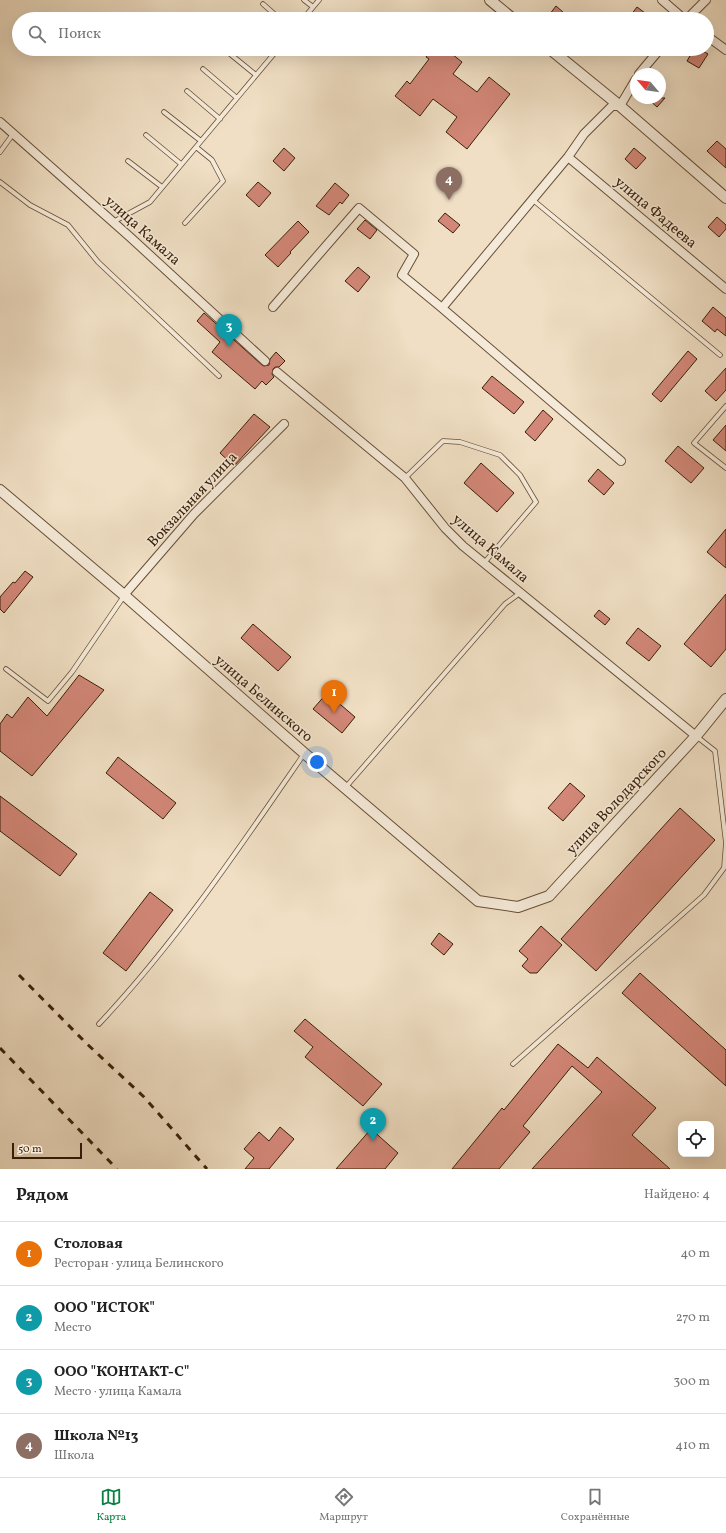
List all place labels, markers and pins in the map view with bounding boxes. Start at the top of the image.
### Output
pin: 4 [436,167,462,200]
pin: 3 [216,314,242,347]
pin: 1 [321,680,347,713]
pin: 2 [360,1108,386,1141]

